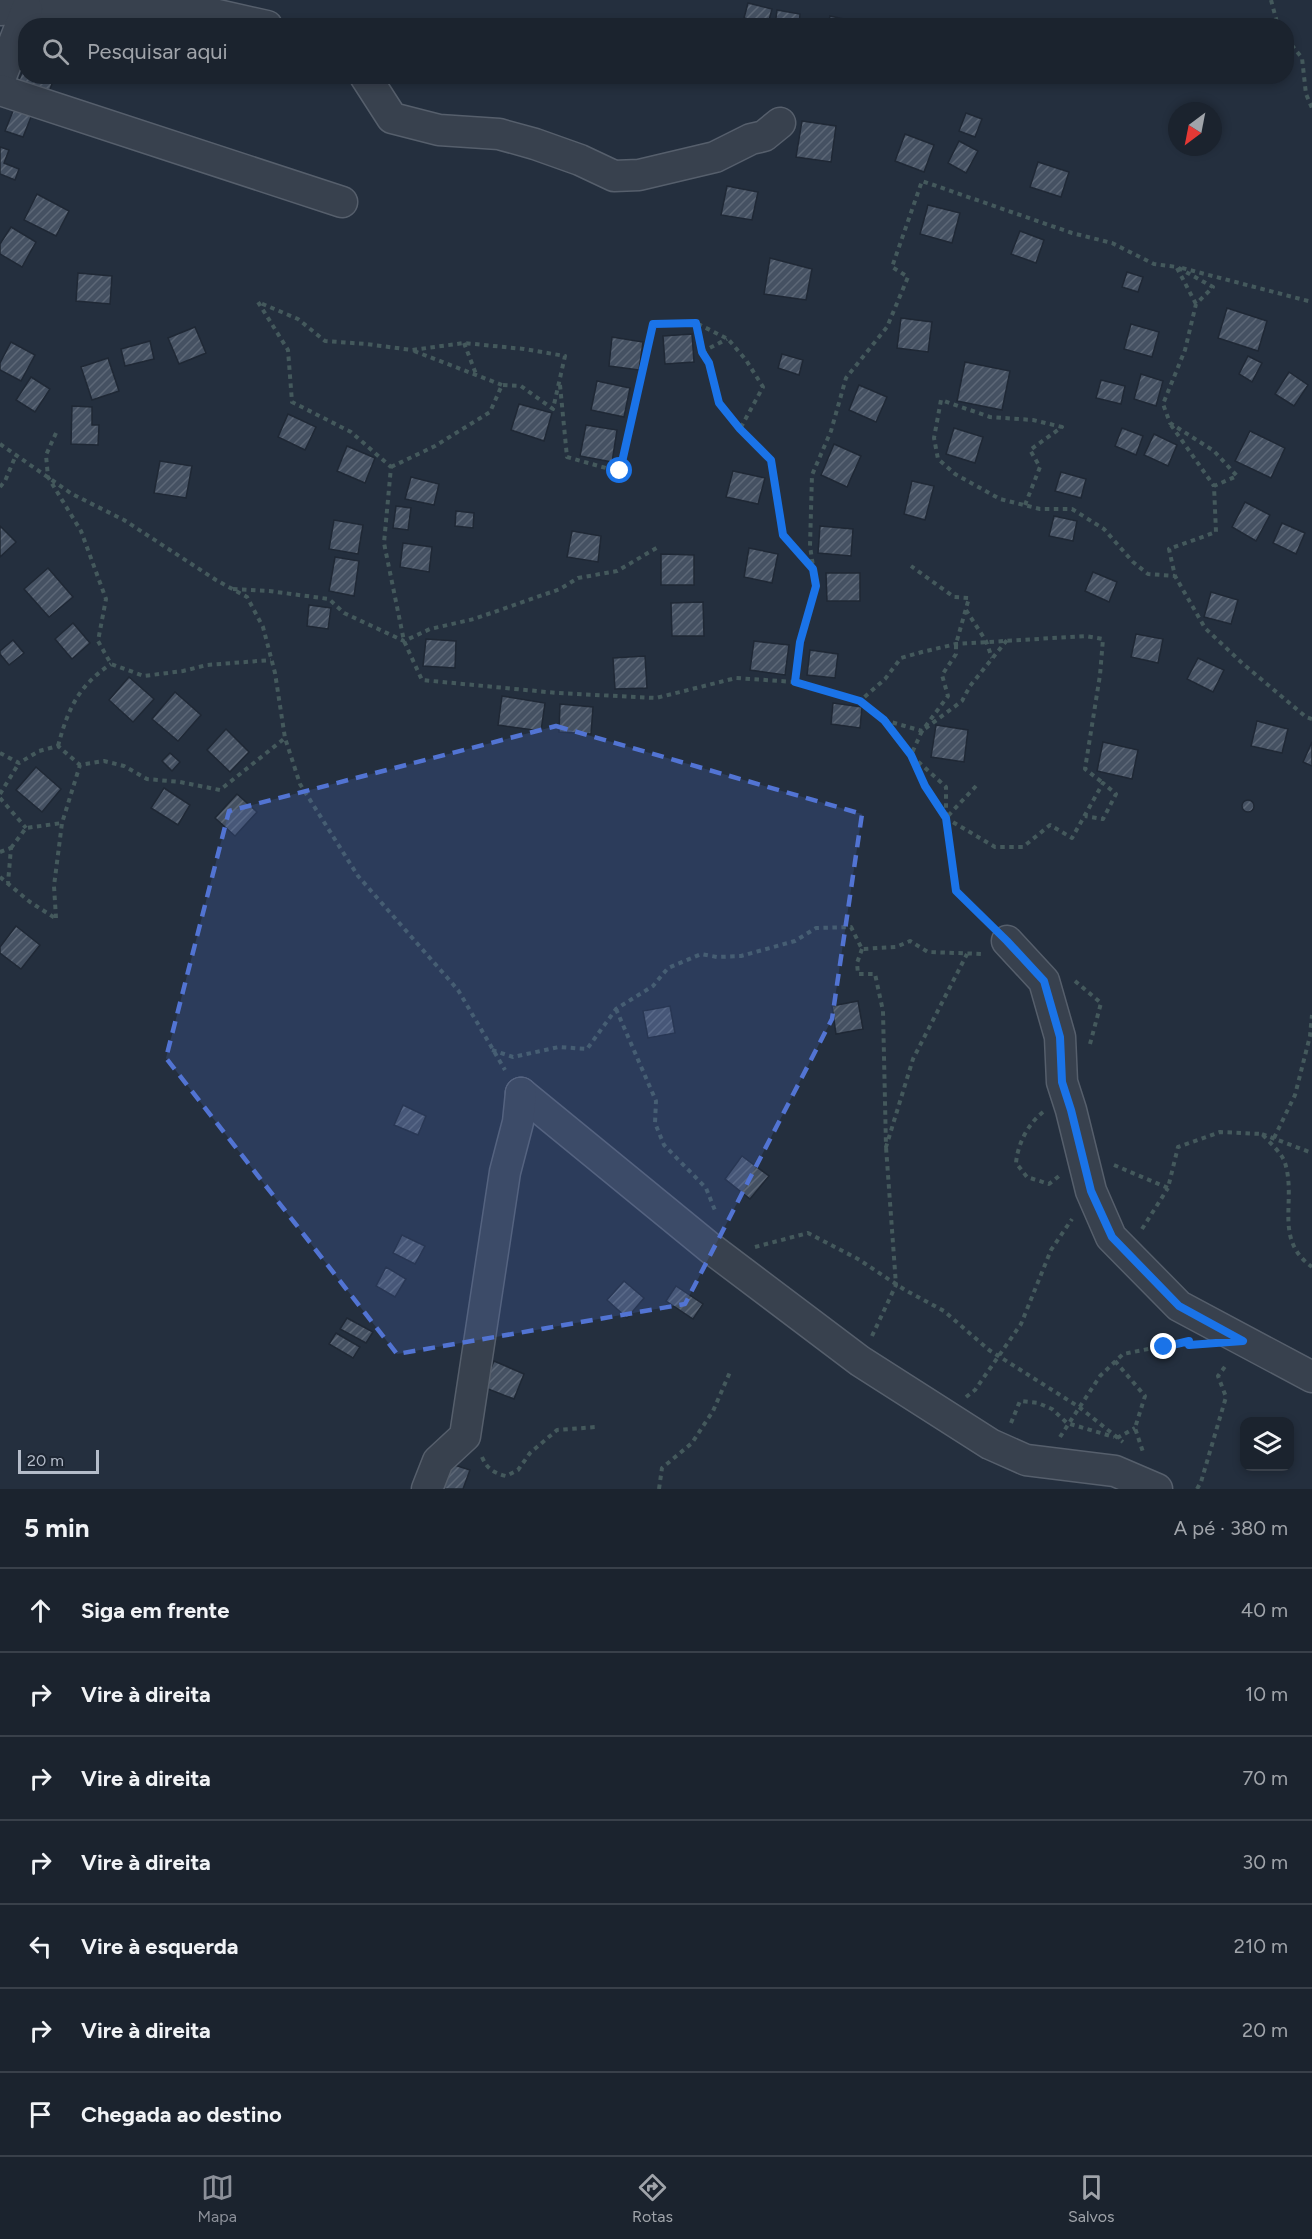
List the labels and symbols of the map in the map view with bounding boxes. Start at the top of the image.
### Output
north arrow [1168,102,1222,156]
route start [606,457,632,483]
route end [1150,1333,1176,1359]
scale bar [18,1447,99,1474]

